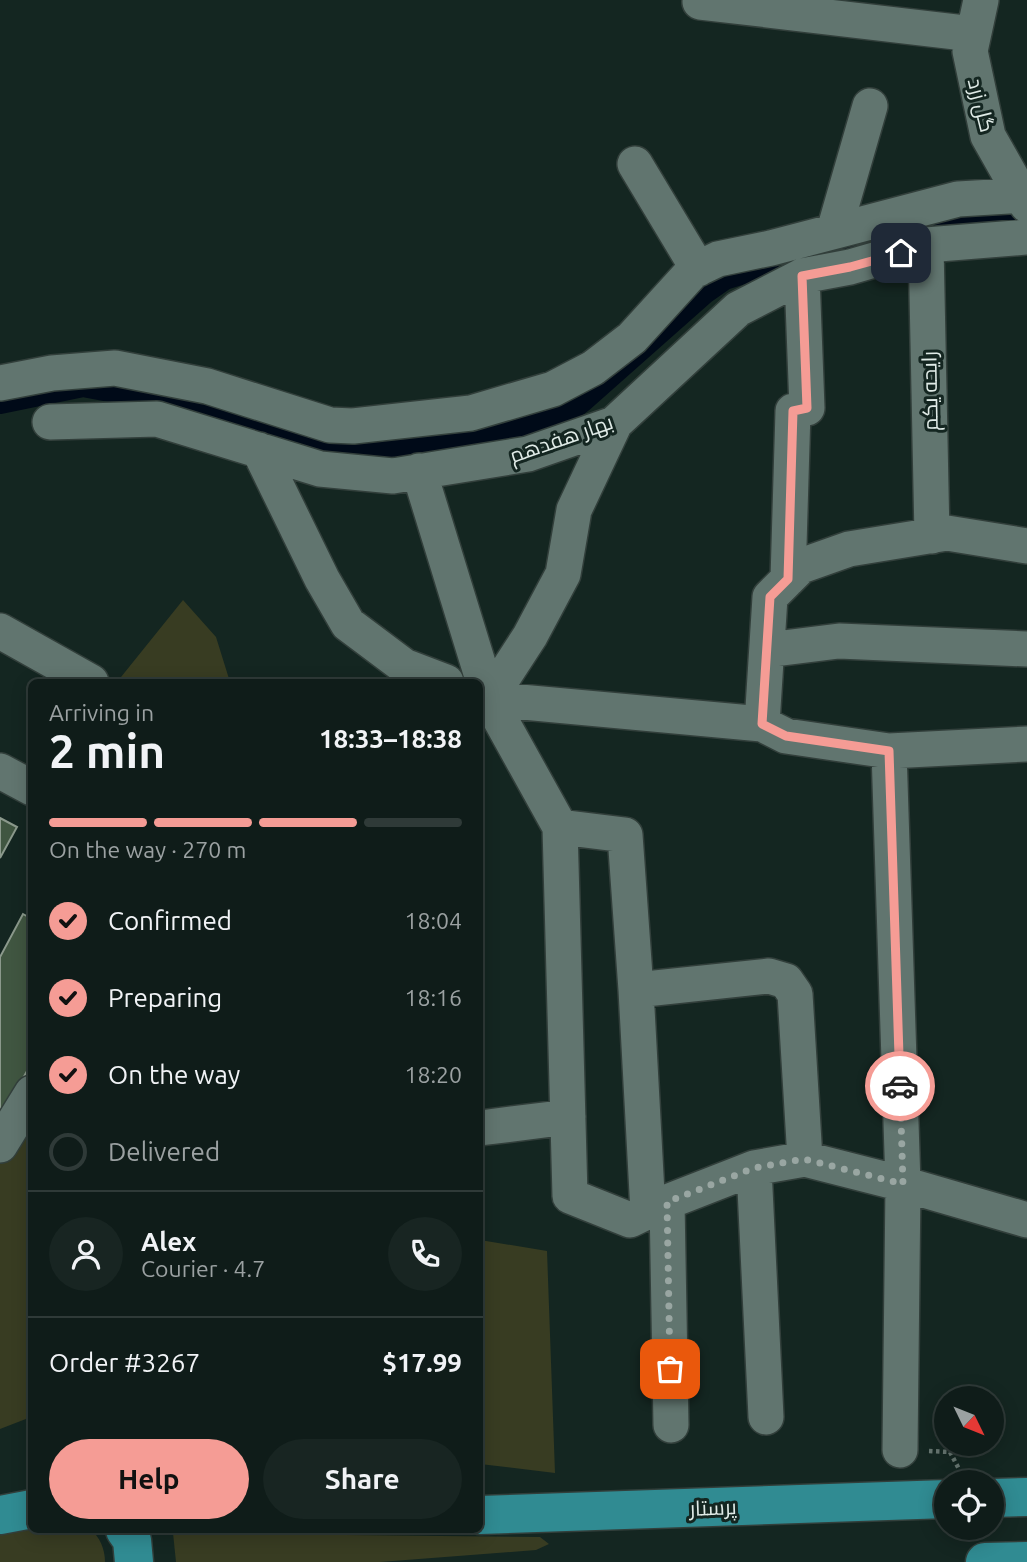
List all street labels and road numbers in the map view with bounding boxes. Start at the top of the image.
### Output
street label: گل زرد [962,75,1000,135]
street label: رایحه یکم [916,351,945,431]
street label: بهار هفدهم [506,409,617,470]
street label: پرستار [688,1494,737,1523]

